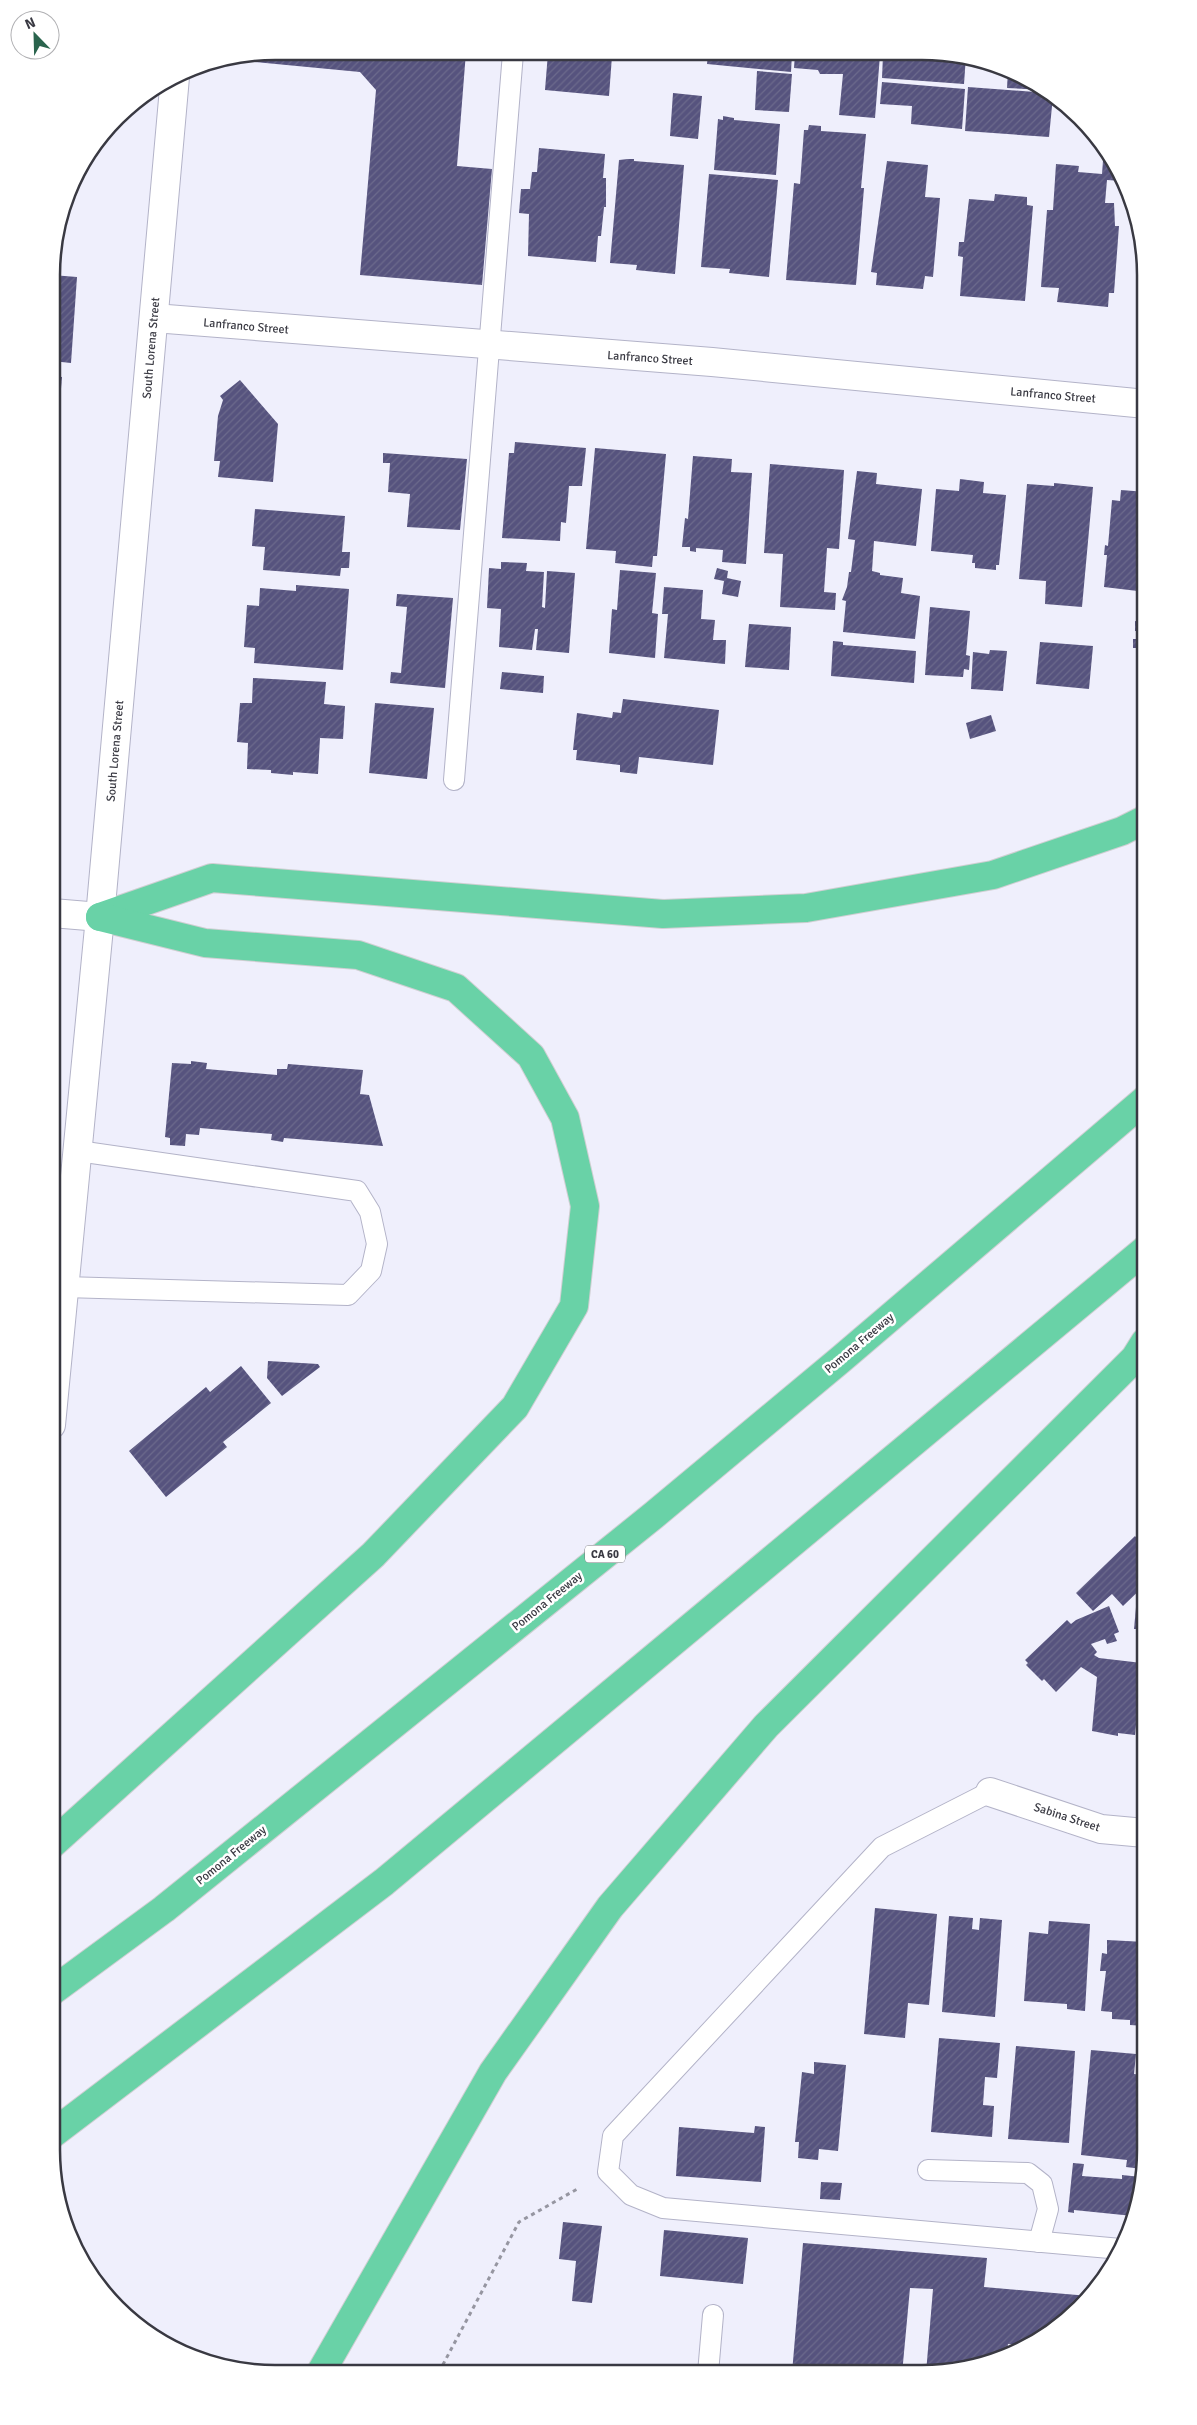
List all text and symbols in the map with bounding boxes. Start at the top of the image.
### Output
north arrow [10,10,60,60]
text: N [22,14,38,33]
street label: South Lorena Street [140,297,163,399]
street label: Lanfranco Street [203,315,289,338]
street label: Lanfranco Street [607,348,693,369]
street label: Lanfranco Street [1010,384,1096,407]
street label: South Lorena Street [104,700,127,802]
street label: Pomona Freeway [822,1310,897,1377]
road number: CA 60 [585,1546,625,1562]
street label: Pomona Freeway [509,1568,586,1634]
street label: Sabina Street [1032,1800,1102,1835]
street label: Pomona Freeway [193,1822,270,1888]

